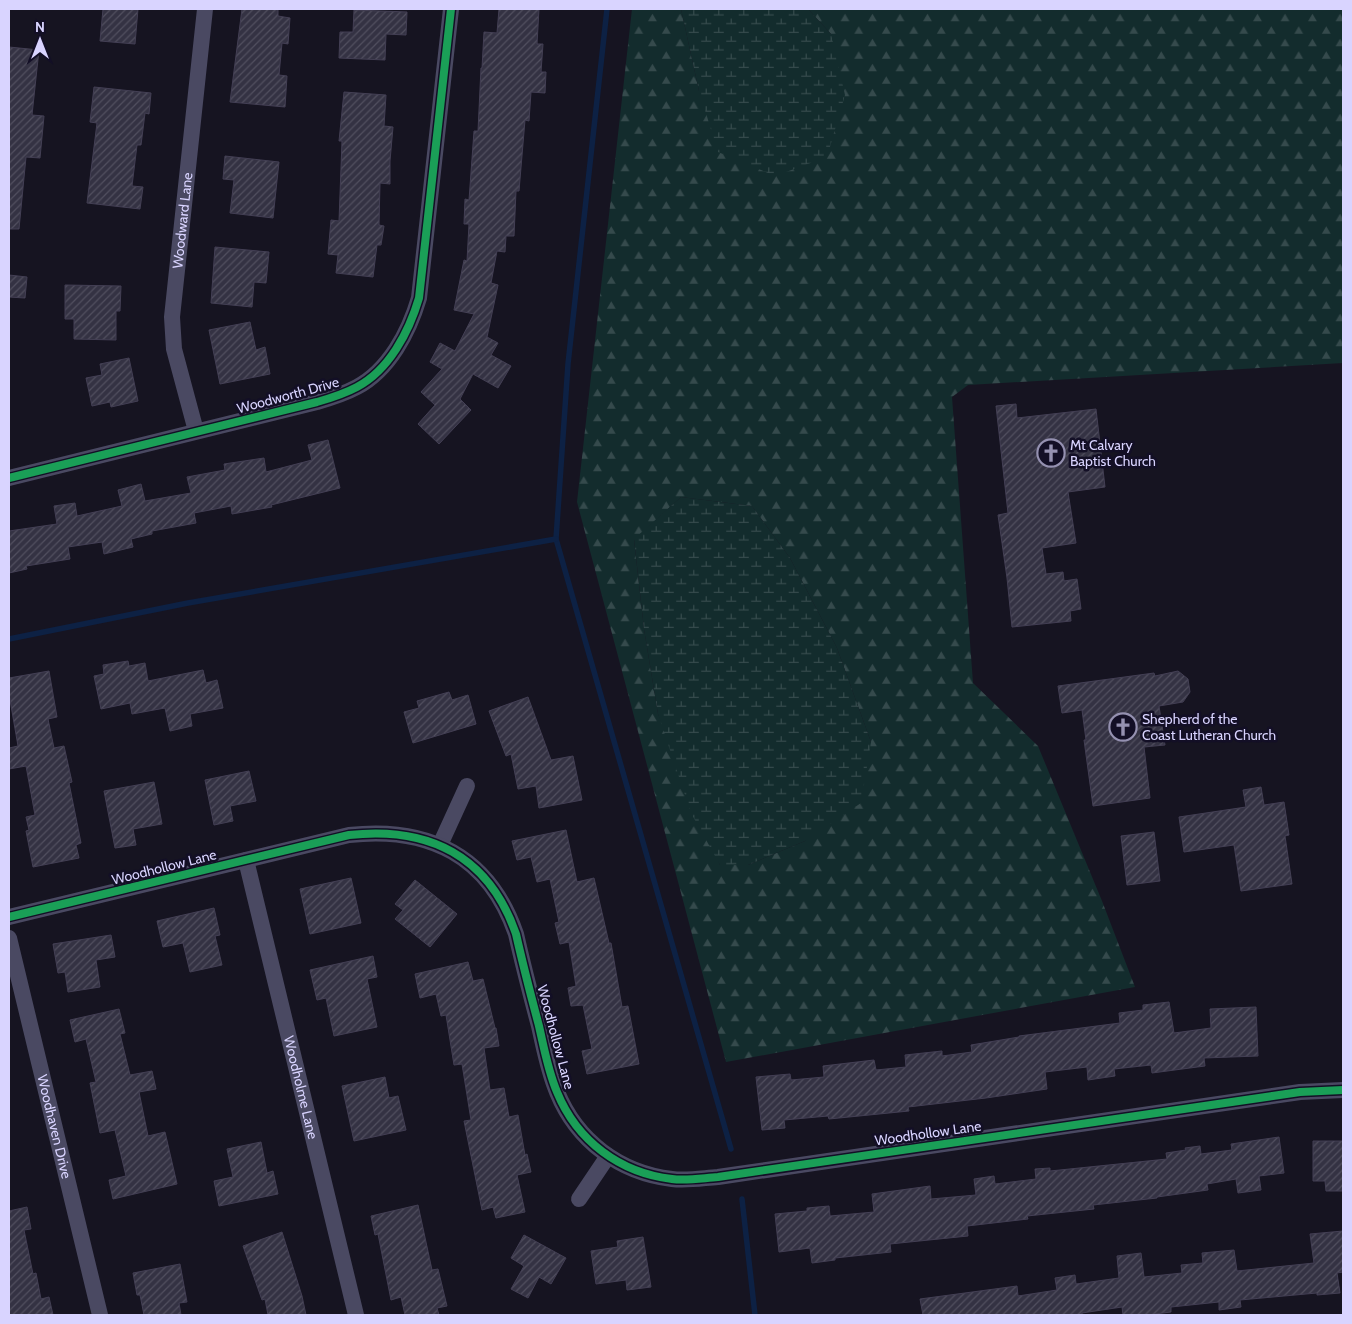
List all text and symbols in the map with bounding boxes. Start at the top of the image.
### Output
north arrow [15,15,65,65]
text: N [35,18,45,36]
street label: Woodward Lane [168,171,196,270]
street label: Woodworth Drive [235,373,341,417]
place label: Mt Calvary Baptist Church [1070,436,1156,470]
church icon: Mt Calvary Baptist Church [1036,438,1066,468]
place label: Shepherd of the Coast Lutheran Church [1142,710,1276,744]
church icon: Shepherd of the Coast Lutheran Church [1108,712,1138,742]
street label: Woodhollow Lane [110,845,218,889]
street label: Woodhollow Lane [533,983,579,1091]
street label: Woodholme Lane [280,1034,322,1141]
street label: Woodhaven Drive [33,1073,76,1180]
street label: Woodhollow Lane [874,1117,982,1149]

